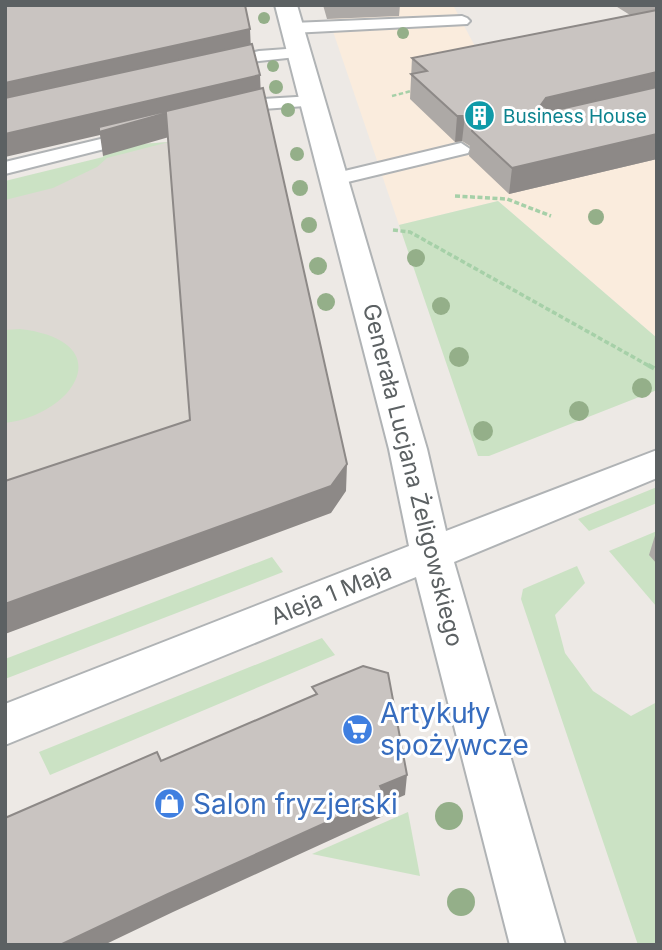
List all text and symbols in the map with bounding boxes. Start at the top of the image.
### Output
building icon: Business House [463,99,497,133]
place label: Business House [503,105,647,128]
street label: Generała Lucjana Żeligowskiego [357,301,469,649]
street label: Aleja 1 Maja [267,557,395,631]
place label: Artykuły spożywcze [380,696,529,762]
supermarket icon: Artykuły spożywcze [340,712,374,746]
shop icon: Salon fryzjerski [153,787,187,821]
place label: Salon fryzjerski [193,787,398,821]

